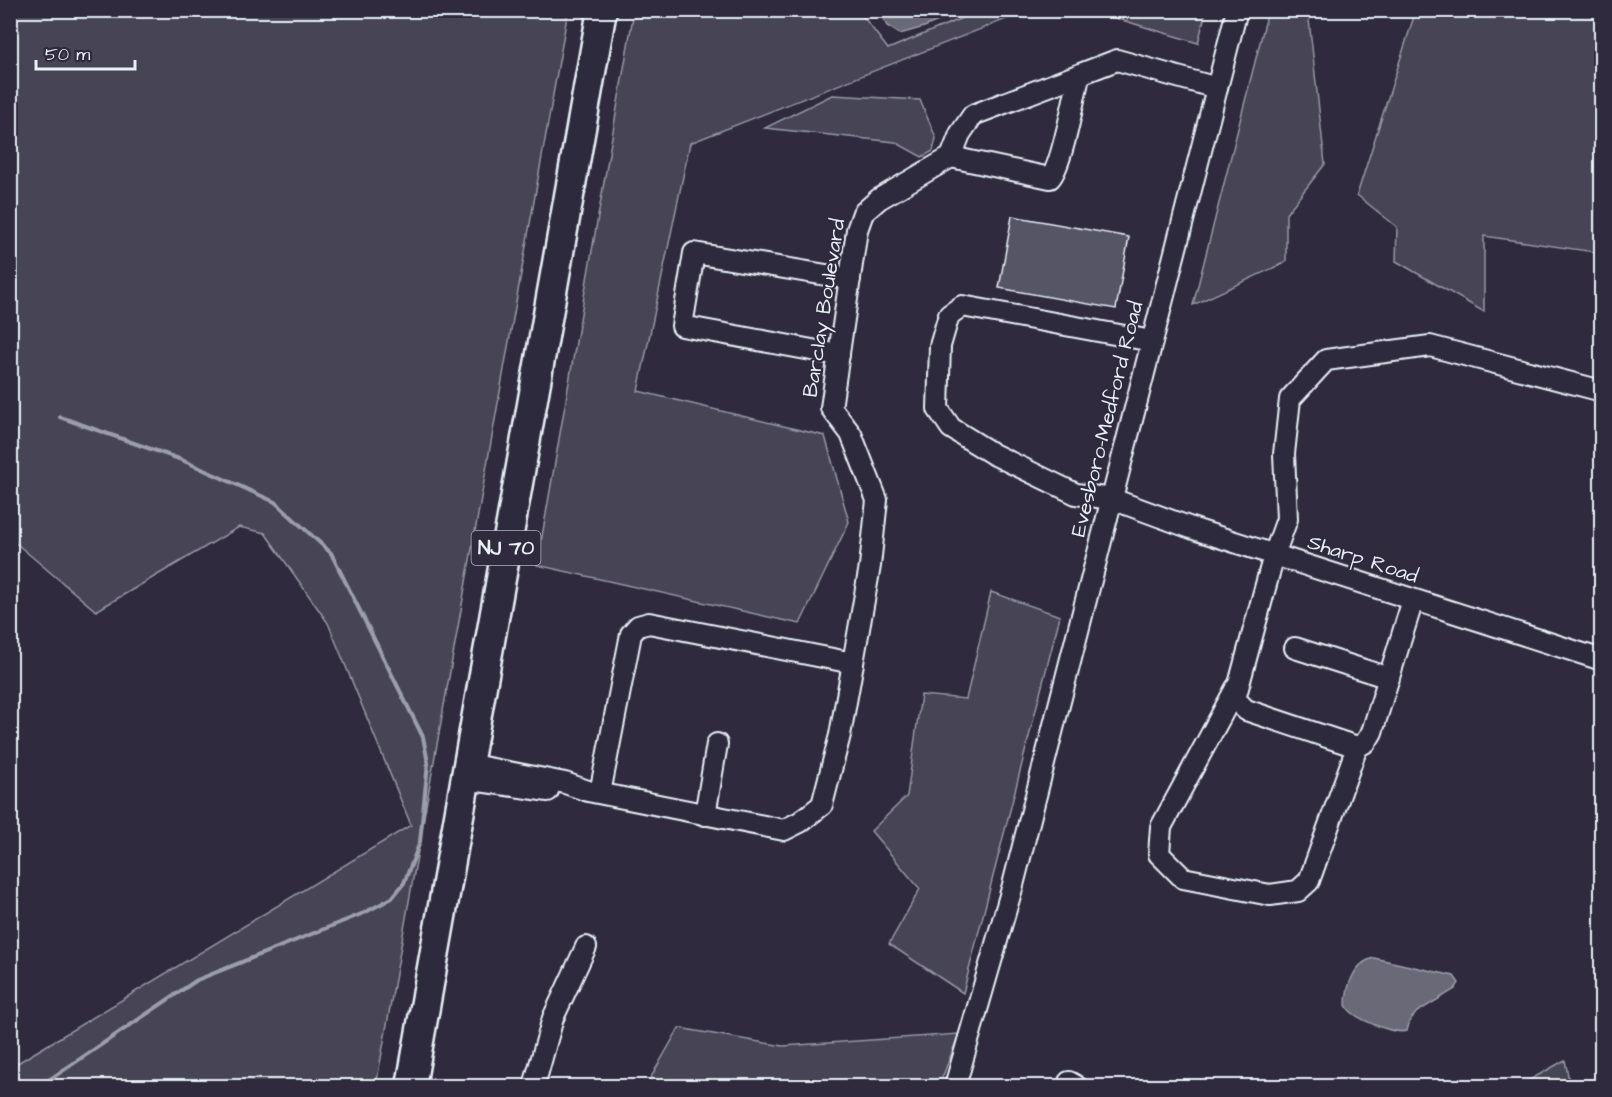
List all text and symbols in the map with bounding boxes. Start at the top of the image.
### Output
scale bar [36,33,135,71]
text: 50 m [45,42,90,67]
street label: Barclay Boulevard [796,216,854,400]
street label: Evesboro-Medford Road [1064,298,1150,540]
street label: Sharp Road [1304,528,1422,592]
road number: NJ 70 [472,531,540,565]

